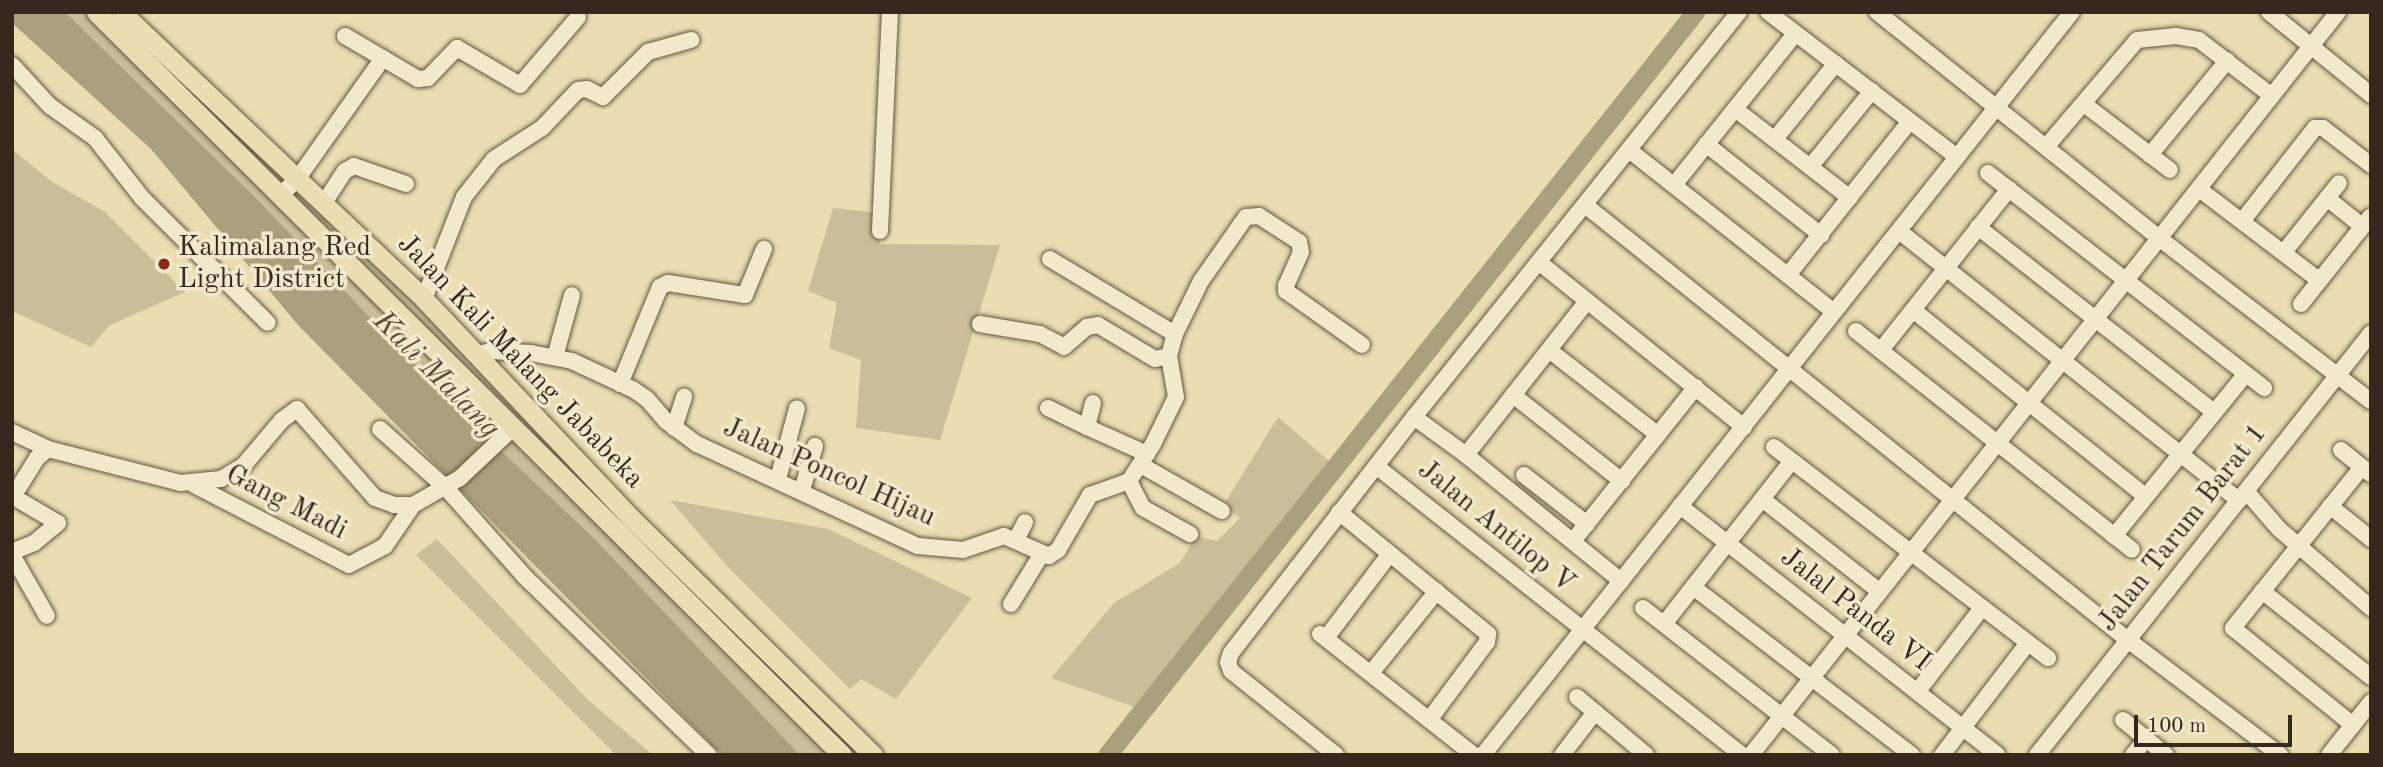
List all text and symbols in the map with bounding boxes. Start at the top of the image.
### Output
street label: Jalan Kali Malang Jababeka [390,228,650,496]
place label: Kalimalang Red Light District [178,231,371,297]
marker: Kalimalang Red Light District [156,256,172,272]
water label: Kali Malang [365,304,507,446]
street label: Jalan Poncol Hijau [718,411,940,535]
street label: Jalan Tarum Barat 1 [2091,417,2275,639]
street label: Jalan Antilop V [1411,453,1581,601]
street label: Gang Madi [220,458,352,548]
street label: Jalal Panda VI [1773,541,1937,679]
scale bar [2138,700,2296,744]
text: 100 m [2147,716,2206,737]

